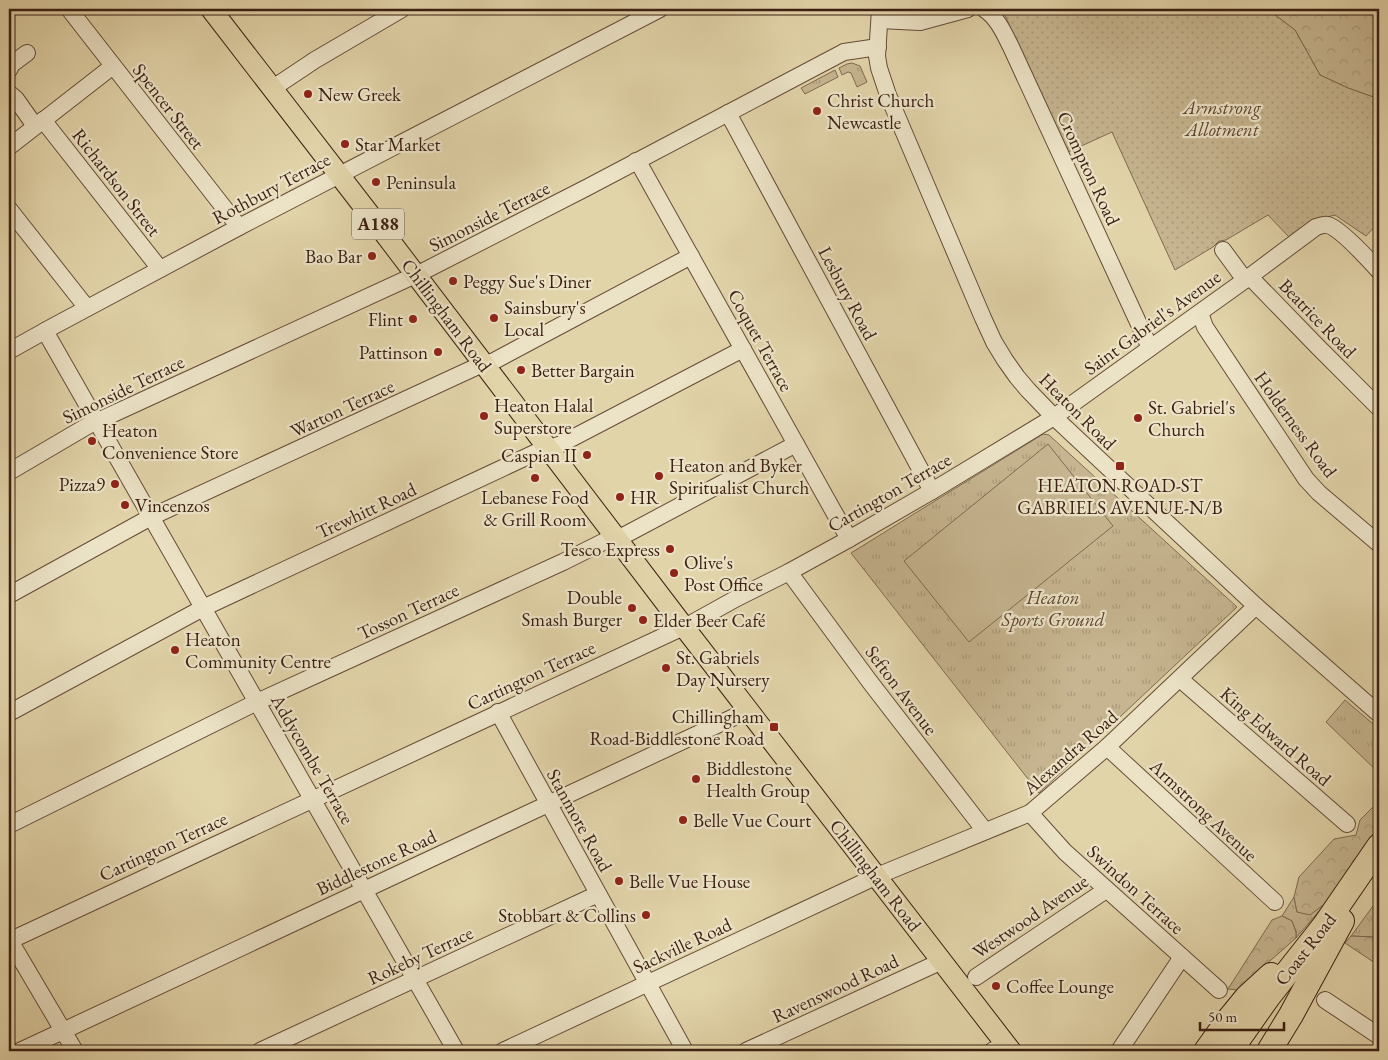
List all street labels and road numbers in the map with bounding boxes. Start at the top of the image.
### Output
street label: Spencer Street [127,58,210,155]
street label: Crompton Road [1051,107,1126,230]
street label: Richardson Street [67,123,167,241]
street label: Rothbury Terrace [208,147,335,230]
street label: Simonside Terrace [425,175,554,258]
road number: A188 [352,208,404,240]
street label: Lesbury Road [812,242,883,345]
street label: Chillingham Road [396,254,498,377]
street label: Saint Gabriel's Avenue [1079,264,1226,381]
street label: Beatrice Road [1273,273,1362,364]
street label: Coquet Terrace [722,285,799,396]
street label: Simonside Terrace [58,349,188,430]
street label: Holderness Road [1249,366,1343,483]
street label: Heaton Road [1034,367,1122,456]
street label: Warton Terrace [286,373,398,443]
street label: Cartington Terrace [823,447,956,538]
street label: Trewhitt Road [312,476,421,545]
street label: Tosson Terrace [354,577,463,646]
street label: Cartington Terrace [463,635,599,716]
street label: Sefton Avenue [860,640,943,740]
street label: King Edward Road [1215,681,1337,792]
street label: Addycombe Terrace [265,689,360,829]
street label: Alexandra Road [1017,704,1123,801]
street label: Armstrong Avenue [1144,753,1263,867]
street label: Stanmore Road [541,764,618,876]
street label: Cartington Terrace [95,806,231,887]
street label: Chillingham Road [824,814,927,937]
street label: Biddlestone Road [312,824,441,901]
street label: Swindon Terrace [1082,839,1190,940]
street label: Westwood Avenue [968,868,1093,964]
street label: Coast Road [1269,908,1342,991]
street label: Sackville Road [629,912,736,979]
street label: Rokeby Terrace [363,920,477,991]
street label: Ravenswood Road [768,948,903,1029]

